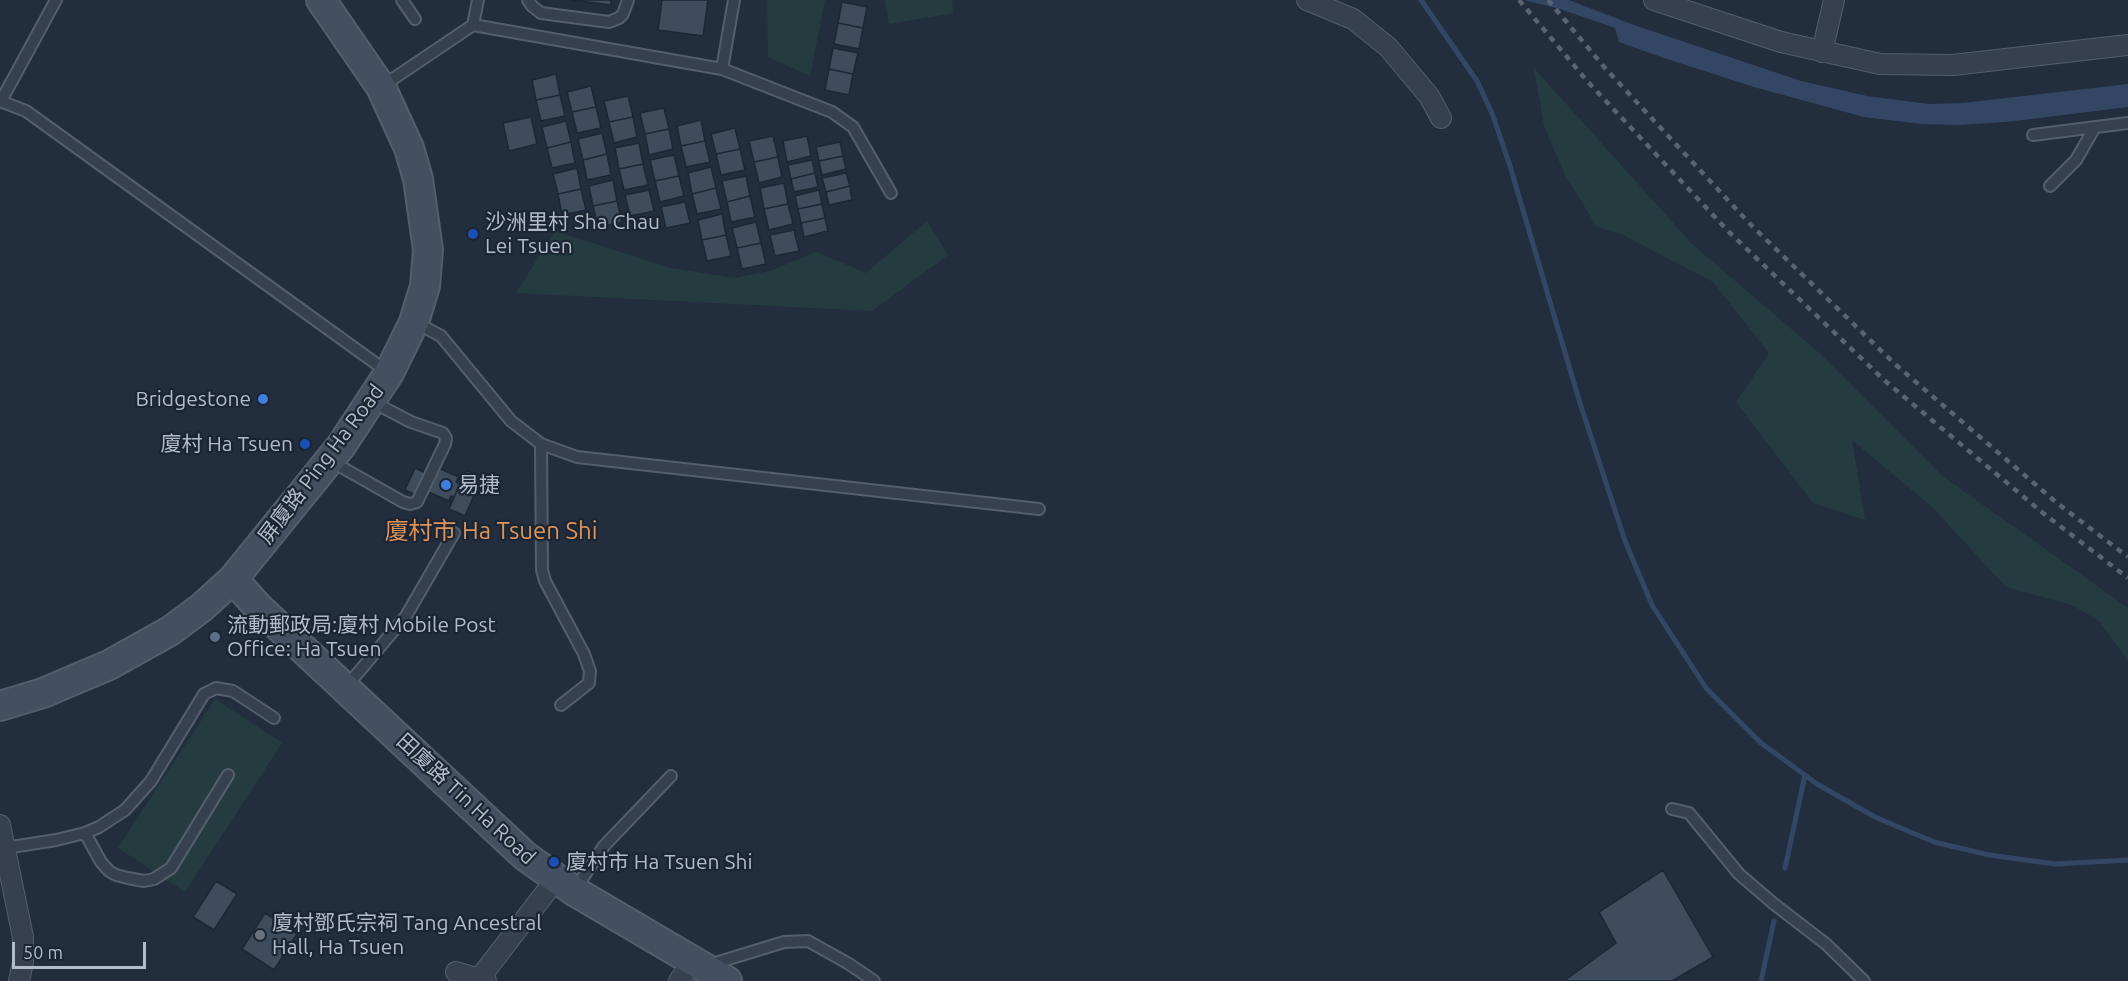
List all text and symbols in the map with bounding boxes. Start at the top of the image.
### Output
place label: 沙洲里村 Sha Chau Lei Tsuen [485,209,660,259]
marker: 沙洲里村 Sha Chau Lei Tsuen [466,227,480,241]
street label: 屏廈路 Ping Ha Road [253,379,389,549]
place label: Bridgestone [135,386,251,412]
marker: Bridgestone [256,392,270,406]
place label: 廈村 Ha Tsuen [160,431,293,457]
marker: 廈村 Ha Tsuen [298,437,312,451]
place label: 易捷 [458,472,500,498]
marker: 易捷 [439,478,453,492]
district label: 廈村市 Ha Tsuen Shi [384,517,598,545]
place label: 流動郵政局:廈村 Mobile Post Office: Ha Tsuen [227,612,496,662]
marker: 流動郵政局:廈村 Mobile Post Office: Ha Tsuen [208,630,222,644]
street label: 田廈路 Tin Ha Road [391,728,541,870]
place label: 廈村市 Ha Tsuen Shi [566,849,753,875]
marker: 廈村市 Ha Tsuen Shi [547,855,561,869]
place label: 廈村鄧氏宗祠 Tang Ancestral Hall, Ha Tsuen [272,910,542,960]
marker: 廈村鄧氏宗祠 Tang Ancestral Hall, Ha Tsuen [253,928,267,942]
scale bar [15,930,148,968]
text: 50 m [23,942,63,962]

